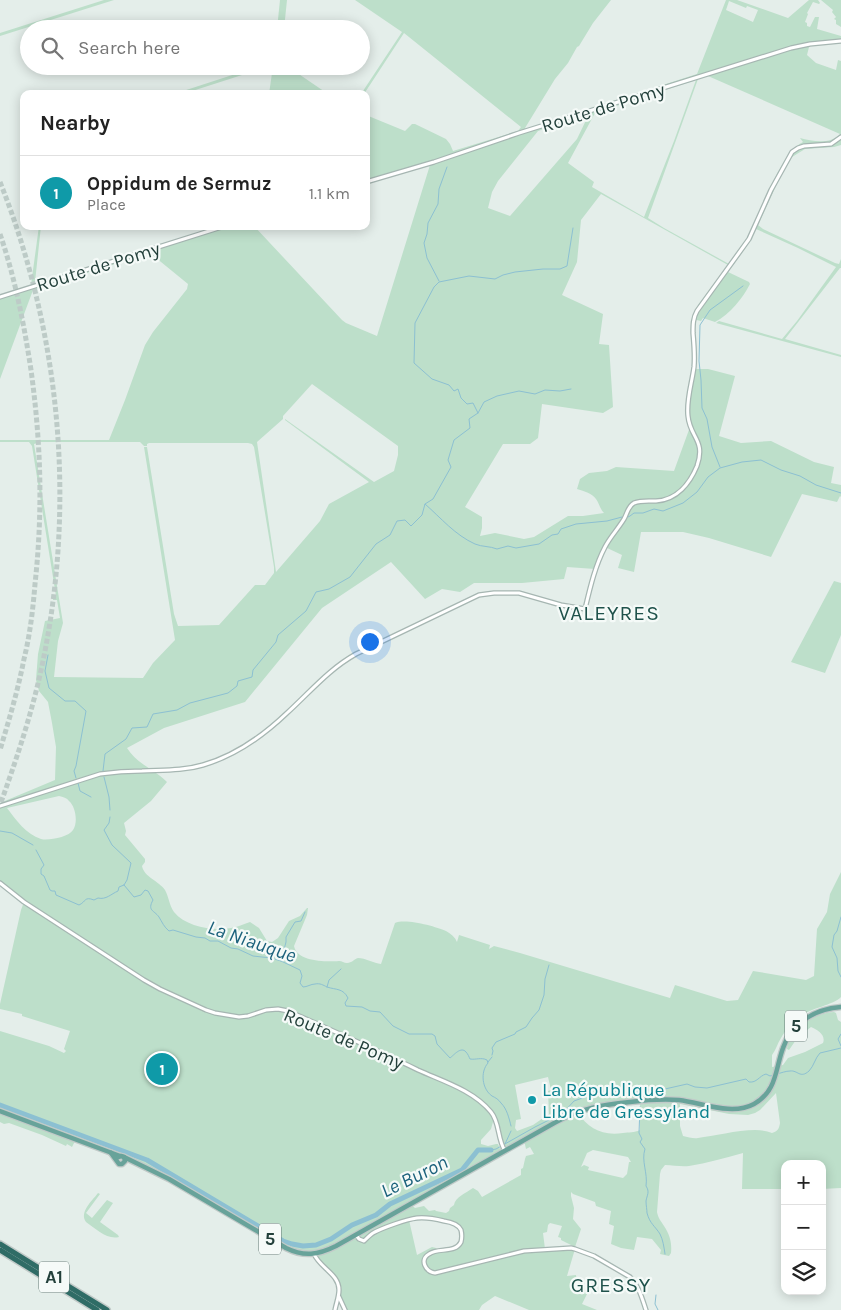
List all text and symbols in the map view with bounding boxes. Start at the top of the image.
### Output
search box [20,20,370,75]
icon: search [38,34,66,62]
text: Search here [78,37,180,59]
street label: Route de Pomy [539,79,668,137]
text: Nearby [40,111,110,135]
text: Oppidum de Sermuz [87,173,271,195]
text: 1 [53,184,59,203]
text: 1.1 km [309,184,350,203]
text: Place [87,195,126,214]
street label: Route de Pomy [34,238,163,296]
district label: VALEYRES [558,601,660,625]
your location [357,629,383,655]
water label: La Niauque [205,916,299,967]
street label: Route de Pomy [280,1004,407,1074]
road number: 5 [785,1010,807,1042]
pin: 1 [146,1050,178,1088]
place label: La République Libre de Gressyland [542,1079,710,1123]
marker: La République Libre de Gressyland [526,1094,538,1106]
water label: Le Buron [377,1150,451,1202]
map controls [781,1160,826,1295]
button: + [781,1160,826,1205]
button: − [781,1205,826,1250]
road number: 5 [259,1224,281,1254]
button: layers [781,1250,826,1295]
road number: A1 [39,1262,69,1292]
district label: GRESSY [571,1273,651,1297]

